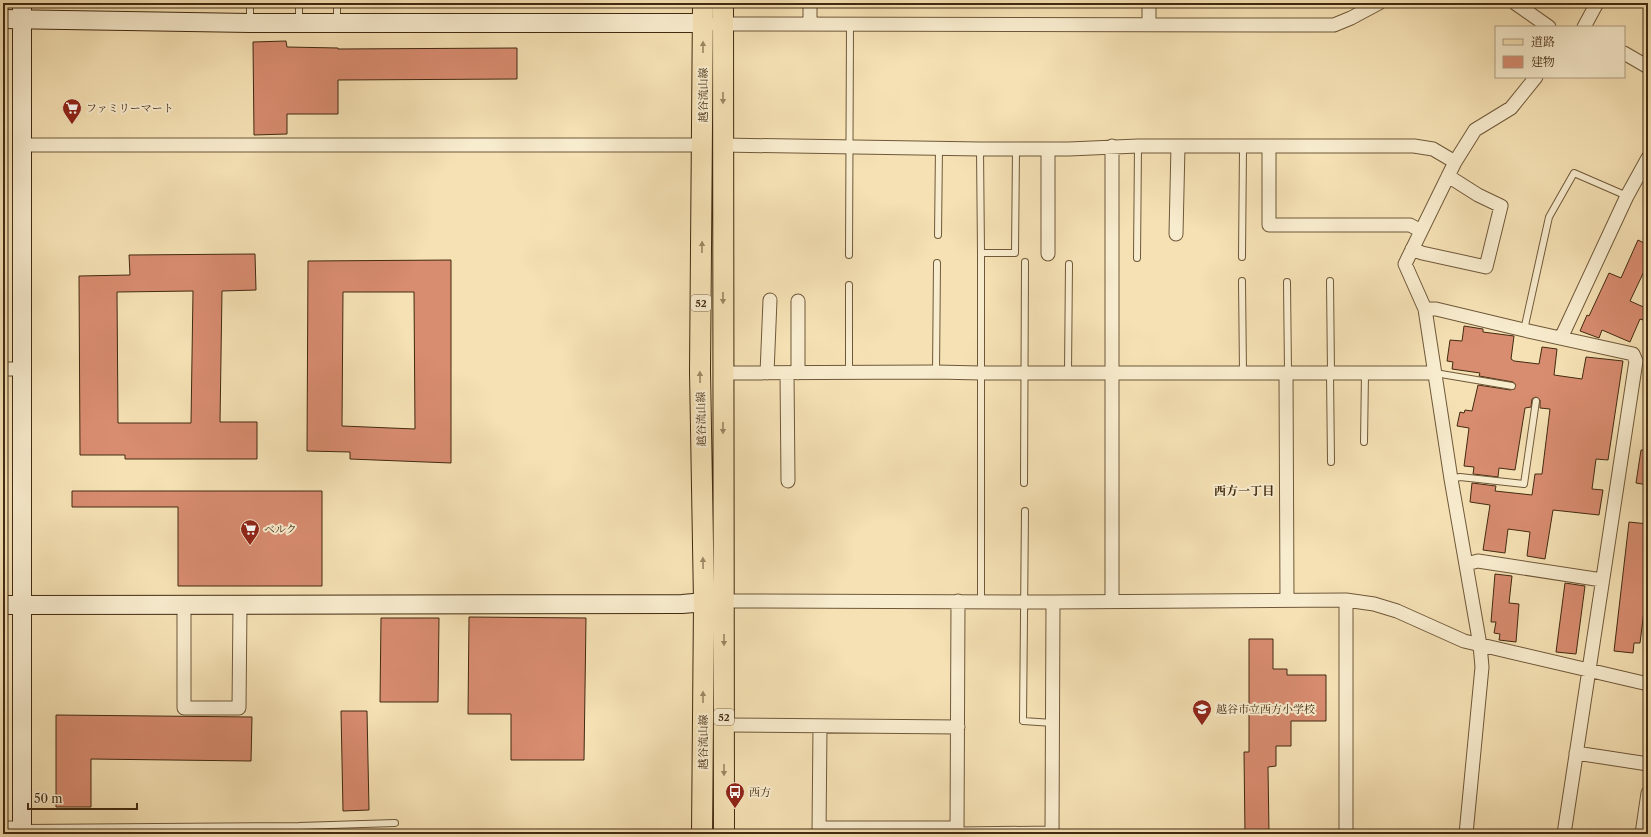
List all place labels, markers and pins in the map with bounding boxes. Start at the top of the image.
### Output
supermarket icon: ファミリーマート [61,97,83,125]
place label: ファミリーマート [86,101,174,115]
supermarket icon: ベルク [239,518,261,546]
place label: ベルク [264,522,297,536]
school or university icon: 越谷市立西方小学校 [1191,698,1213,726]
place label: 越谷市立西方小学校 [1216,702,1315,716]
bus stop icon: 西方 [724,781,746,809]
place label: 西方 [749,785,771,799]

